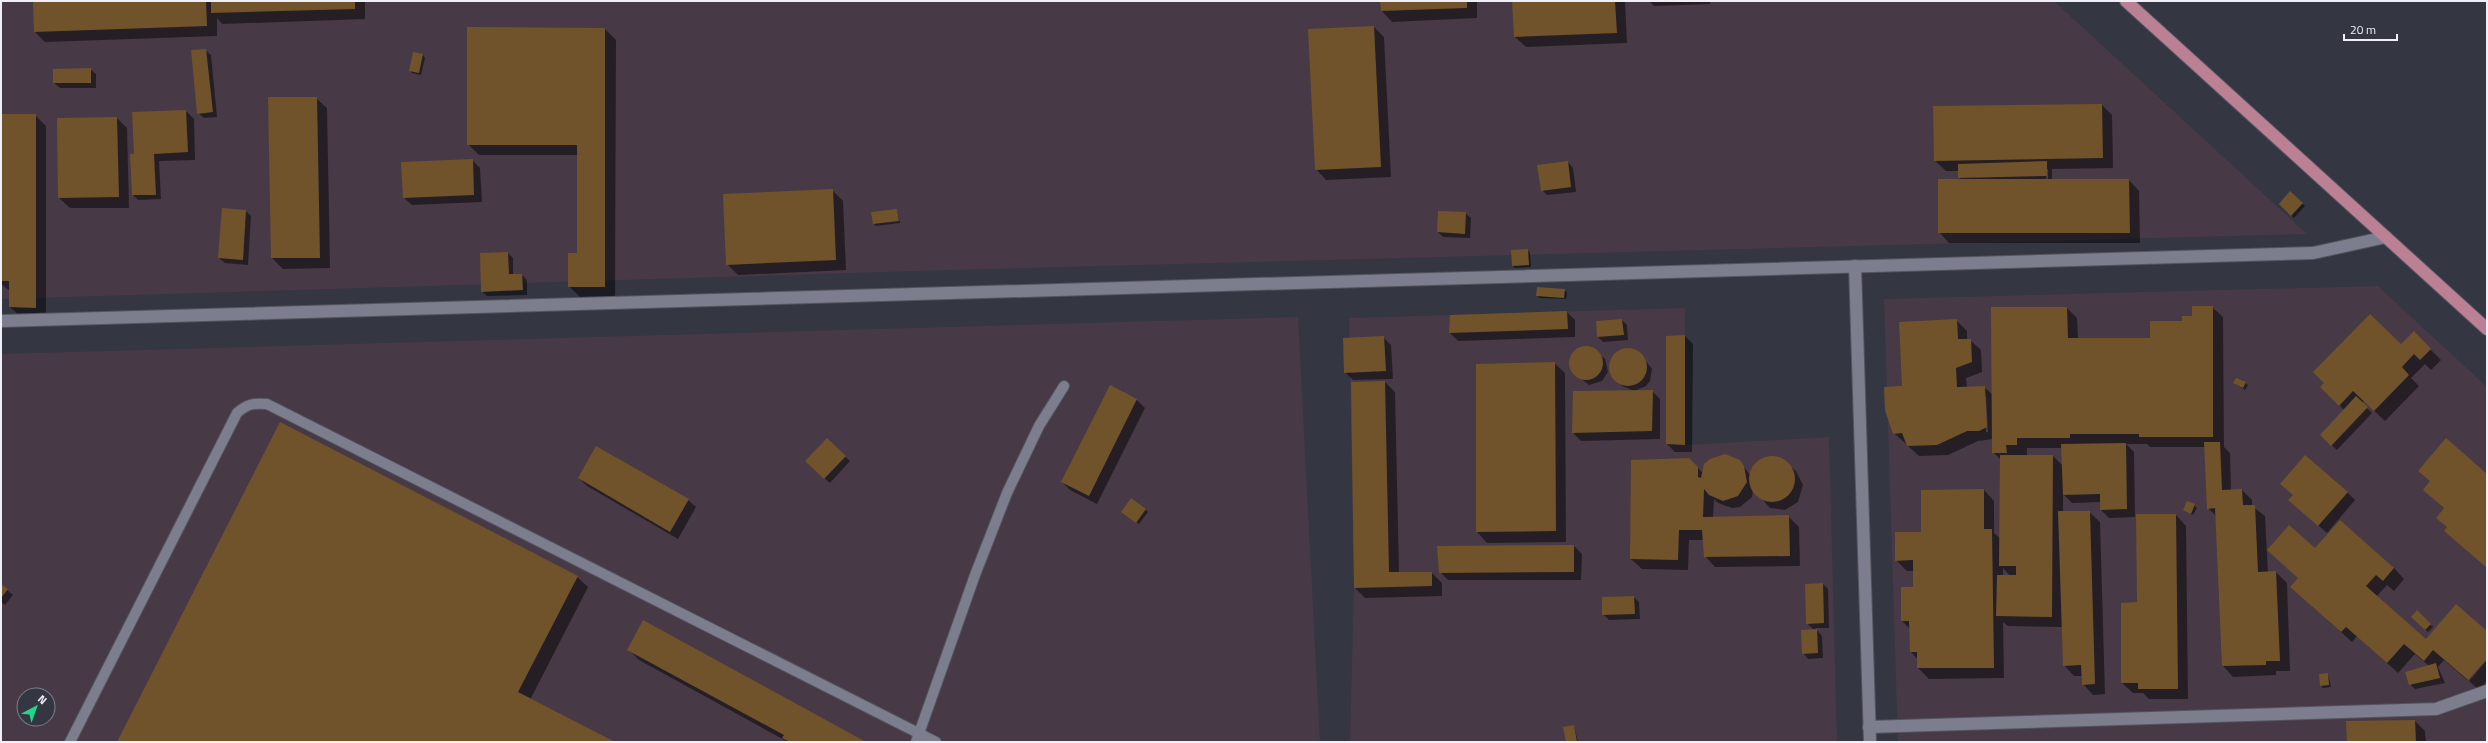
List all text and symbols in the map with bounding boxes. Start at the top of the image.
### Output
scale bar [2344,16,2397,42]
text: 20 m [2350,20,2376,39]
north arrow [16,687,56,727]
text: N [34,691,51,708]

